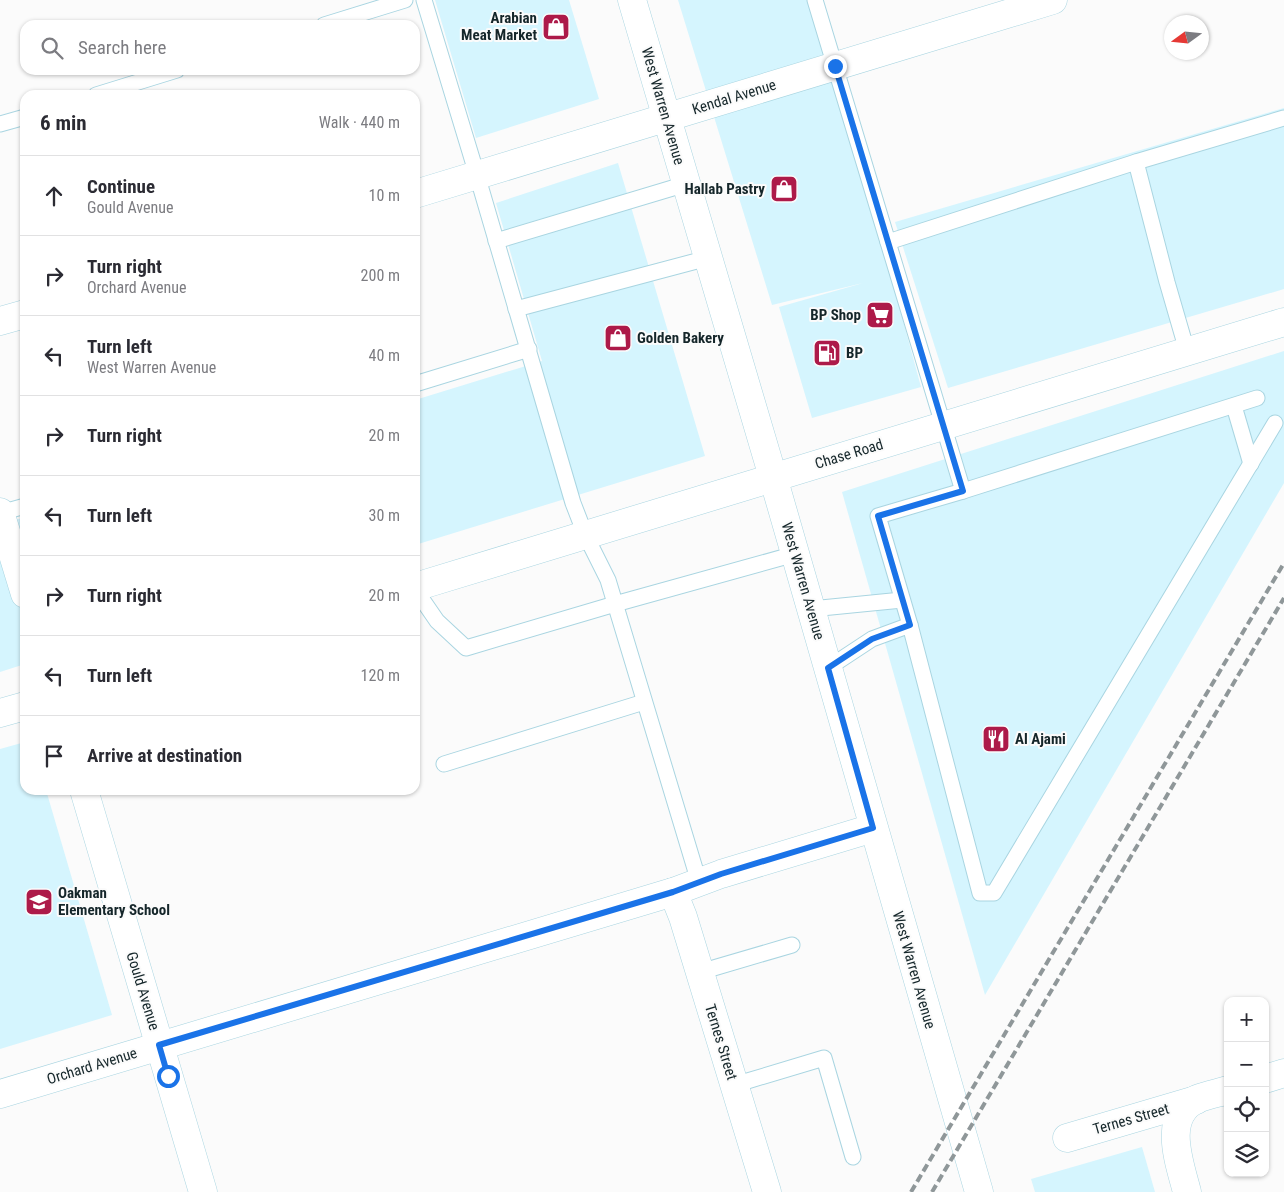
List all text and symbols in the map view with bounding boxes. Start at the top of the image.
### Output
place label: Arabian Meat Market [461,9,537,44]
shop icon: Arabian Meat Market [541,12,571,42]
north arrow [1164,15,1209,60]
search box [20,20,420,75]
icon: search [38,34,66,62]
text: Search here [78,36,166,59]
street label: West Warren Avenue [638,45,688,167]
route end [824,55,847,78]
street label: Kendal Avenue [690,76,778,118]
text: 6 min [40,111,87,135]
text: Walk · 440 m [319,113,400,132]
shop icon: Hallab Pastry [769,174,799,204]
text: Continue [87,175,155,198]
place label: Hallab Pastry [685,180,765,198]
icon: ahead [40,182,68,210]
text: 10 m [368,186,400,205]
text: Gould Avenue [87,198,174,217]
text: Turn right [87,255,162,278]
icon: right [40,262,68,290]
text: 200 m [361,266,400,285]
text: Orchard Avenue [87,278,187,297]
supermarket icon: BP Shop [865,300,895,330]
place label: BP Shop [810,306,861,324]
shop icon: Golden Bakery [603,323,633,353]
place label: Golden Bakery [637,329,724,347]
text: Turn left [87,335,152,358]
fuel station icon: BP [812,338,842,368]
icon: left [40,342,68,370]
place label: BP [846,344,863,362]
text: 40 m [368,346,400,365]
text: West Warren Avenue [87,358,216,377]
icon: right [40,422,68,450]
text: Turn right [87,424,162,447]
text: 20 m [368,426,400,445]
street label: Chase Road [813,435,885,473]
icon: left [40,502,68,530]
text: Turn left [87,504,152,527]
text: 30 m [368,506,400,525]
street label: West Warren Avenue [778,520,828,642]
icon: right [40,582,68,610]
text: Turn right [87,584,162,607]
text: 20 m [368,586,400,605]
icon: left [40,662,68,690]
text: Turn left [87,664,152,687]
text: 120 m [361,666,400,685]
restaurant icon: Al Ajami [981,724,1011,754]
place label: Al Ajami [1015,730,1066,748]
icon: arrive [40,742,68,770]
text: Arrive at destination [87,744,242,767]
place label: Oakman Elementary School [58,884,170,919]
school or university icon: Oakman Elementary School [24,887,54,917]
street label: West Warren Avenue [889,909,939,1031]
street label: Gould Avenue [123,950,163,1032]
map controls [1224,997,1269,1177]
button: + [1224,997,1269,1042]
street label: Ternes Street [701,1002,741,1082]
button: − [1224,1042,1269,1087]
street label: Orchard Avenue [45,1044,139,1088]
route start [157,1065,180,1088]
button: locate [1224,1087,1269,1132]
street label: Ternes Street [1091,1100,1171,1138]
button: layers [1224,1132,1269,1177]

